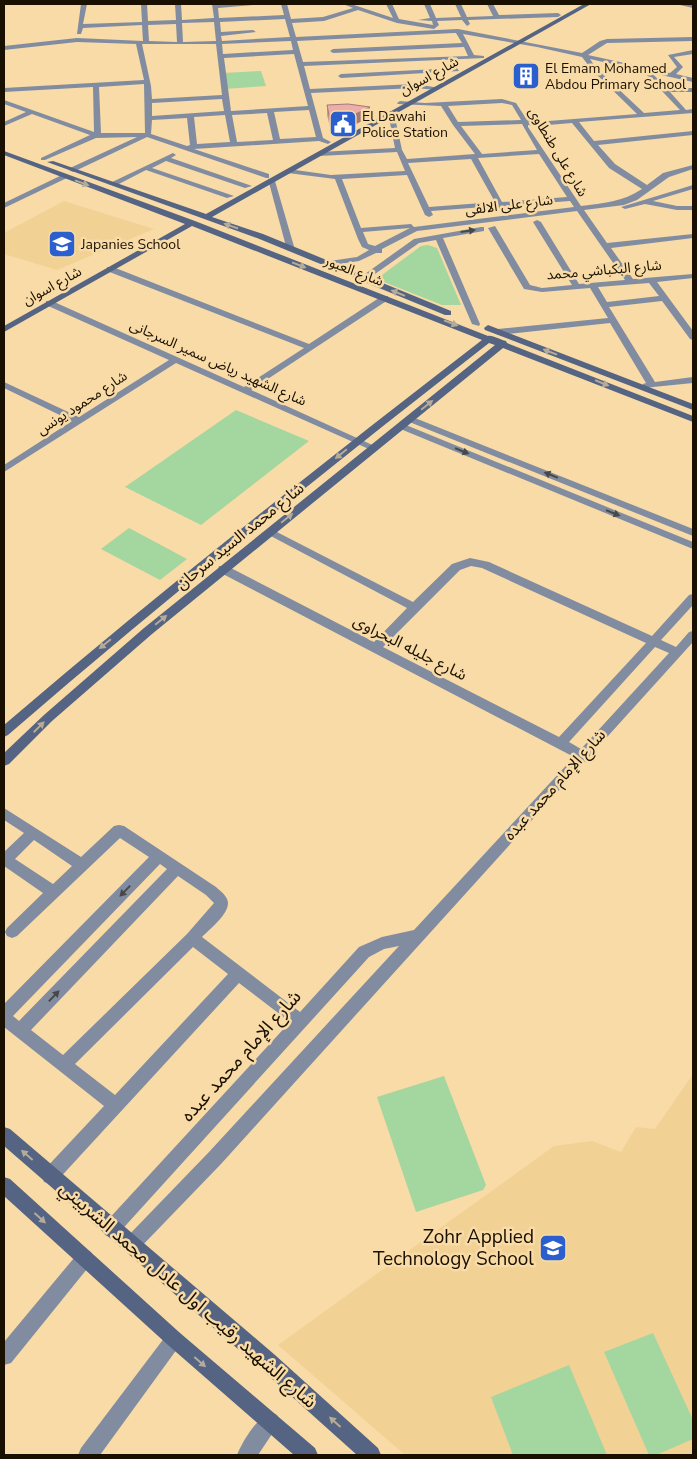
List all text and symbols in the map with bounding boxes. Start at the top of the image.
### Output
street label: شارع اسوان [396,52,462,101]
place label: El Emam Mohamed Abdou Primary School [545,59,687,94]
building icon: El Emam Mohamed Abdou Primary School [511,61,541,91]
street label: شارع على طنطاوى [523,104,592,201]
place label: El Dawahi Police Station [362,107,448,142]
public building icon: El Dawahi Police Station [328,109,358,139]
one-way arrow [75,179,90,187]
street label: شارع على الالفى [464,190,554,221]
one-way arrow [223,222,238,230]
one-way arrow [460,227,476,235]
school or university icon: Japanies School [47,229,77,259]
place label: Japanies School [80,235,181,254]
street label: شارع العبور [321,251,386,292]
street label: شارع البكباشي محمد [546,256,662,286]
street label: شارع اسوان [19,262,85,311]
one-way arrow [292,262,307,269]
one-way arrow [390,289,405,297]
street label: شارع الشهيد رياض سمير السرجانى [126,315,309,412]
one-way arrow [444,319,459,327]
one-way arrow [542,348,557,355]
street label: شارع محمود يونس [33,367,132,440]
one-way arrow [595,379,610,387]
one-way arrow [420,399,433,410]
one-way arrow [455,448,470,456]
one-way arrow [335,449,348,460]
one-way arrow [543,471,558,479]
street label: شارع محمد السيد سرحان [171,477,309,595]
one-way arrow [606,510,620,518]
one-way arrow [281,513,294,524]
street label: شارع جليله البحراوى [349,610,471,687]
one-way arrow [154,614,166,626]
one-way arrow [99,638,112,649]
one-way arrow [32,721,44,733]
street label: شارع الإمام محمد عبده [499,725,612,846]
one-way arrow [119,884,131,896]
street label: شارع الإمام محمد عبده [175,984,308,1128]
one-way arrow [48,990,60,1002]
one-way arrow [20,1150,33,1161]
street label: شارع الشهيد رقيب اول عادل محمد الشربيني [53,1176,322,1415]
one-way arrow [34,1212,47,1223]
place label: Zohr Applied Technology School [373,1224,534,1272]
school or university icon: Zohr Applied Technology School [538,1233,568,1263]
one-way arrow [193,1356,206,1367]
one-way arrow [328,1417,341,1428]

